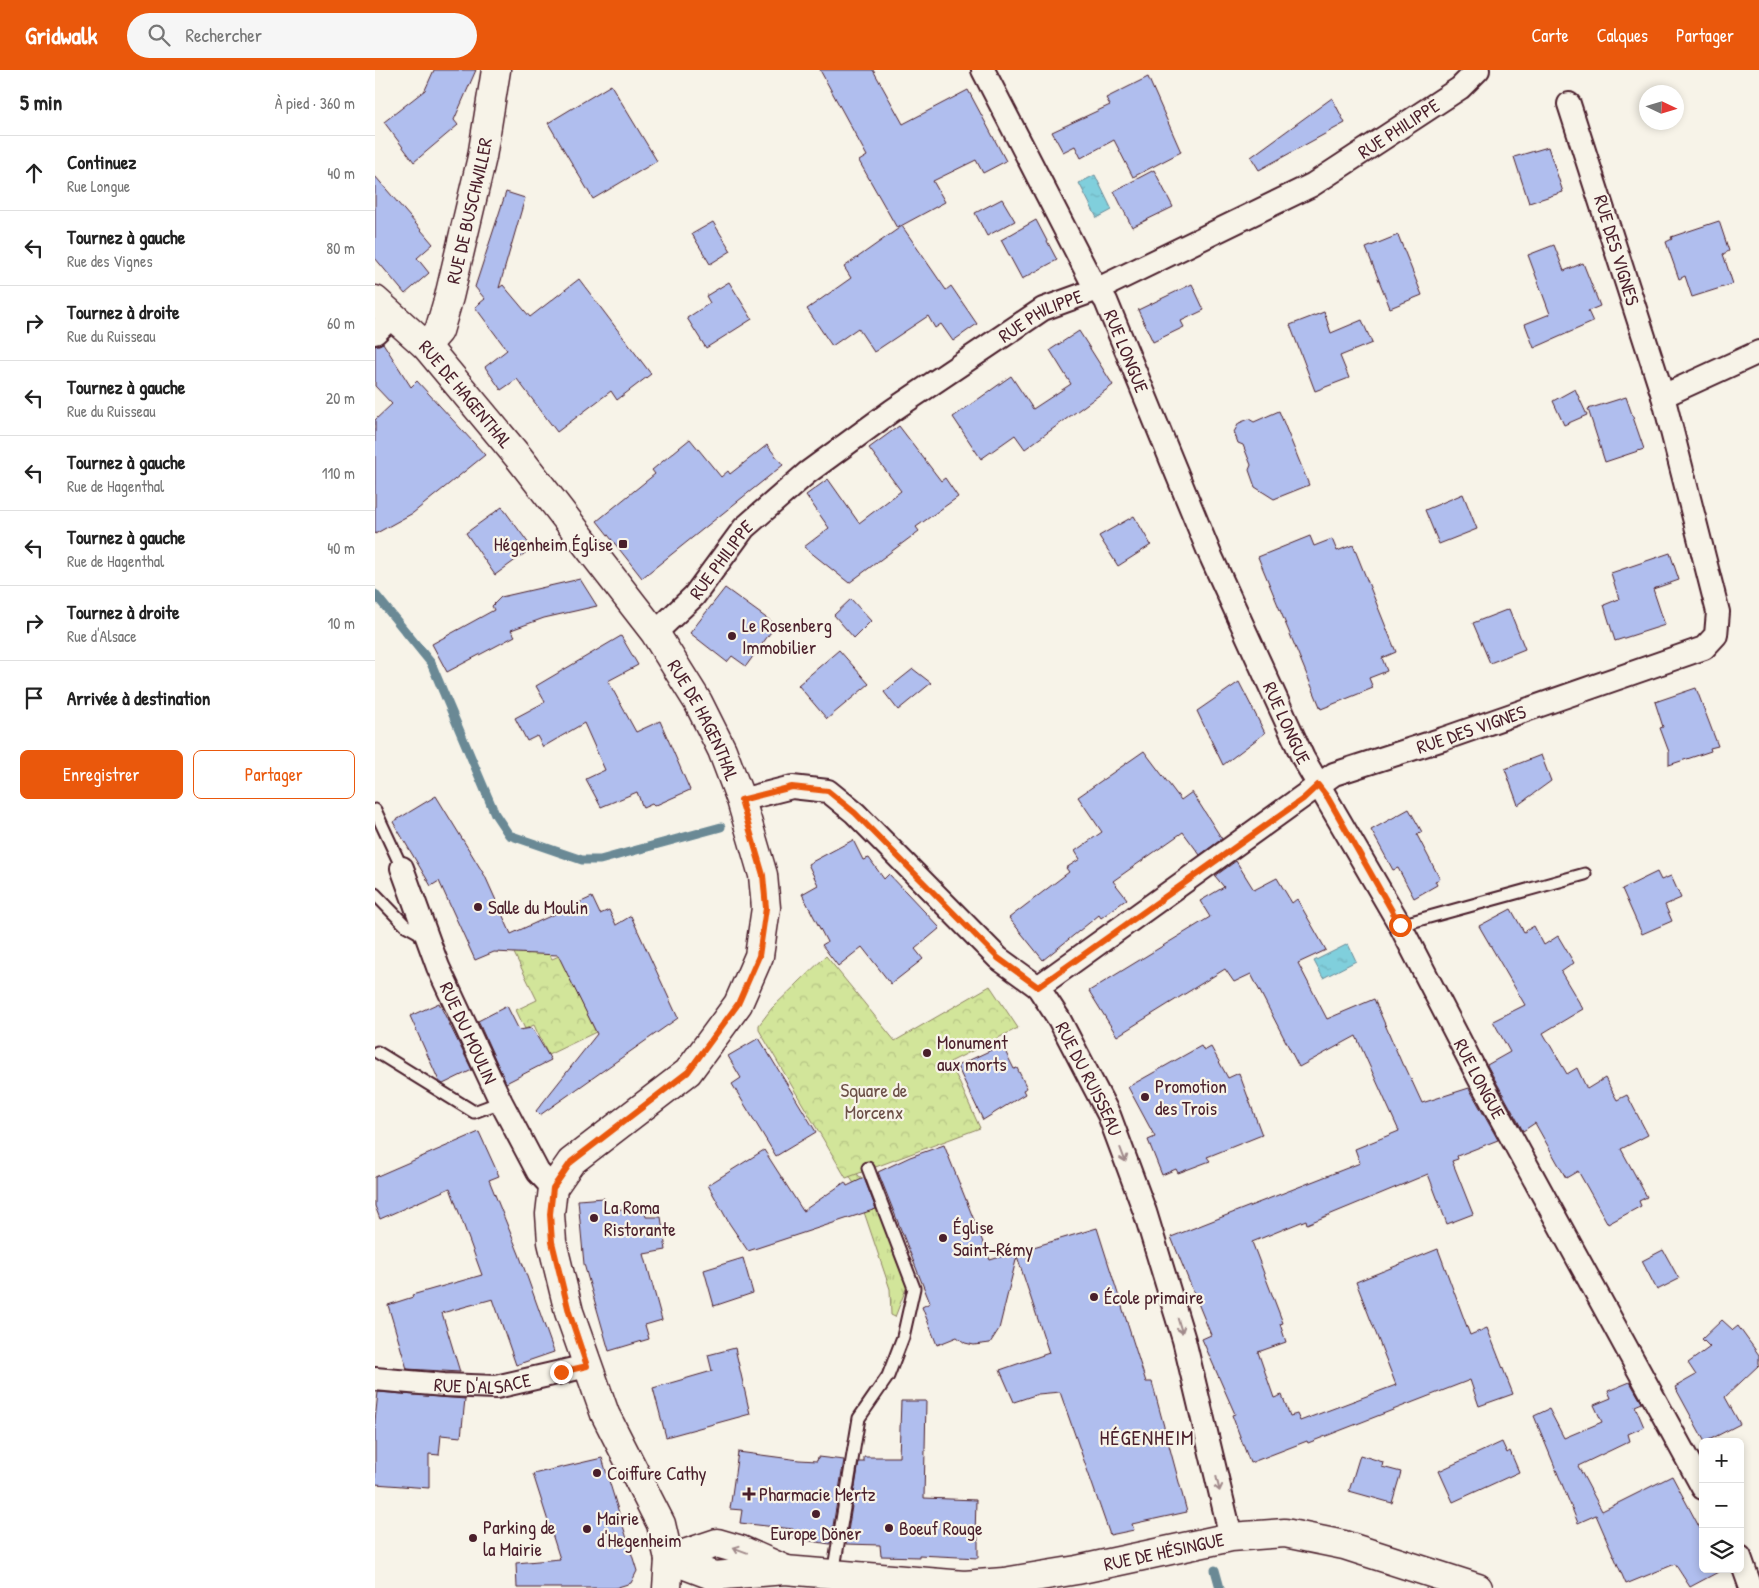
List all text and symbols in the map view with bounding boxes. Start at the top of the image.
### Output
search box [127,13,477,58]
text: Gridwalk [25,19,97,51]
icon: search [145,21,173,49]
text: Rechercher [185,22,262,48]
text: Carte [1531,23,1569,48]
text: Calques [1597,23,1648,48]
text: Partager [1676,23,1734,48]
north arrow [1639,85,1684,130]
text: 5 min [20,88,62,117]
text: À pied · 360 m [275,92,355,114]
street label: RUE PHILIPPE [1353,92,1445,165]
street label: RUE DE BUSCHWILLER [440,135,498,286]
text: Continuez [67,149,136,175]
icon: ahead [20,159,48,187]
text: 40 m [327,162,355,184]
text: Rue Longue [67,175,130,197]
street label: RUE DES VIGNES [1588,192,1646,308]
text: Tournez à gauche [67,224,185,250]
icon: left [20,234,48,262]
text: 80 m [326,237,355,259]
text: Rue des Vignes [67,250,153,272]
street label: RUE PHILIPPE [993,283,1087,349]
text: Tournez à droite [67,299,180,325]
street label: RUE LONGUE [1098,306,1155,397]
icon: right [20,309,48,337]
text: 60 m [327,312,355,334]
text: Rue du Ruisseau [67,325,156,347]
street label: RUE DE HAGENTHAL [414,333,519,454]
text: Tournez à gauche [67,374,185,400]
icon: left [20,384,48,412]
text: 20 m [326,387,355,409]
text: Rue du Ruisseau [67,400,156,422]
text: Tournez à gauche [67,449,185,475]
icon: left [20,459,48,487]
text: 110 m [322,462,355,484]
text: Rue de Hagenthal [67,475,164,497]
street label: RUE PHILIPPE [683,513,758,605]
text: Tournez à gauche [67,524,185,550]
place label: Hégenheim Église [494,531,613,557]
icon: left [20,534,48,562]
text: 40 m [327,537,355,559]
marker: Hégenheim Église [617,538,629,550]
text: Rue de Hagenthal [67,550,164,572]
text: Tournez à droite [67,599,180,625]
icon: right [20,609,48,637]
text: 10 m [327,612,355,634]
place label: Le Rosenberg Immobilier [742,612,832,660]
text: Rue d'Alsace [67,625,137,647]
marker: Le Rosenberg Immobilier [726,630,738,642]
street label: RUE DE HAGENTHAL [662,654,746,785]
street label: RUE LONGUE [1257,678,1317,769]
icon: arrive [20,684,48,712]
text: Arrivée à destination [67,685,210,711]
street label: RUE DES VIGNES [1413,698,1530,760]
button: Enregistrer [20,750,183,799]
button: Partager [193,750,355,799]
place label: Salle du Moulin [488,894,588,920]
marker: Salle du Moulin [472,901,484,913]
route start [1389,914,1412,937]
street label: RUE DU MOULIN [434,978,504,1088]
street label: RUE DU RUISSEAU [1050,1017,1129,1139]
place label: Monument aux morts [937,1029,1008,1077]
street label: RUE LONGUE [1448,1034,1512,1124]
marker: Monument aux morts [921,1047,933,1059]
place label: Promotion des Trois [1155,1073,1227,1121]
park label: Square de Morcenx [841,1077,908,1125]
marker: Promotion des Trois [1139,1091,1151,1103]
one-way arrow [1119,1147,1129,1162]
place label: La Roma Ristorante [604,1194,676,1242]
marker: La Roma Ristorante [588,1212,600,1224]
place label: Église Saint-Rémy [953,1214,1033,1262]
marker: Église Saint-Rémy [937,1232,949,1244]
place label: École primaire [1104,1284,1204,1310]
marker: École primaire [1088,1291,1100,1303]
one-way arrow [1175,1317,1185,1333]
route end [550,1361,573,1384]
street label: RUE D'ALSACE [433,1366,534,1400]
district label: HÉGENHEIM [1099,1423,1195,1452]
map controls [1699,1438,1744,1573]
button: + [1699,1438,1744,1483]
place label: Coiffure Cathy [607,1460,707,1486]
marker: Coiffure Cathy [591,1467,603,1479]
one-way arrow [1214,1475,1223,1491]
place label: Pharmacie Mertz [759,1481,876,1507]
button: − [1699,1483,1744,1528]
marker: Pharmacie Mertz [743,1488,755,1500]
place label: Mairie d'Hegenheim [597,1505,681,1553]
marker: Europe Döner [810,1508,822,1520]
place label: Parking de la Mairie [483,1514,556,1562]
place label: Boeuf Rouge [899,1515,983,1541]
place label: Europe Döner [770,1520,862,1546]
marker: Boeuf Rouge [883,1522,895,1534]
marker: Mairie d'Hegenheim [581,1523,593,1535]
street label: RUE DE HÉSINGUE [1101,1526,1227,1577]
button: layers [1699,1528,1744,1573]
marker: Parking de la Mairie [467,1532,479,1544]
one-way arrow [733,1545,749,1554]

